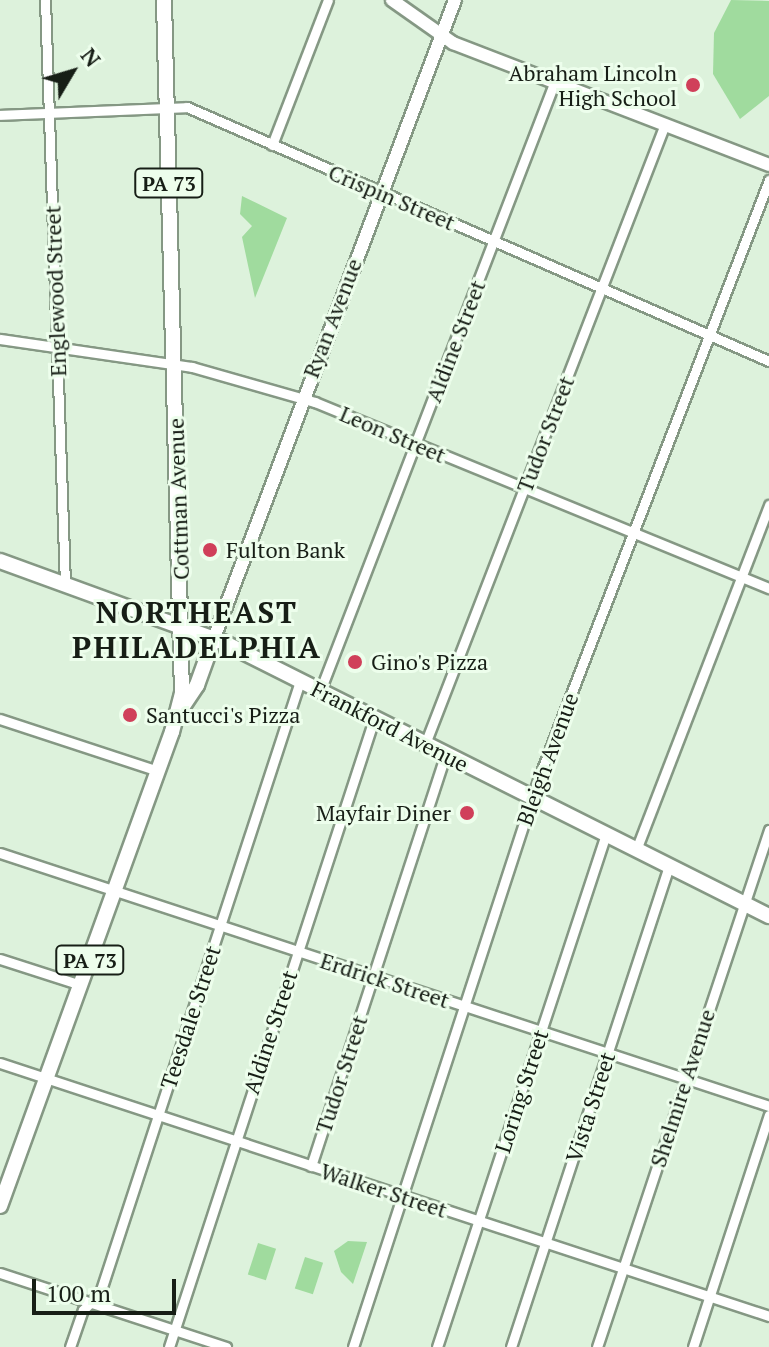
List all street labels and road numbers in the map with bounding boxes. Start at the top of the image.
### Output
street label: Crispin Street [325,158,459,236]
road number: PA 73 [133,167,205,199]
street label: Englewood Street [39,205,71,377]
street label: Ryan Avenue [297,255,367,381]
street label: Aldine Street [420,276,490,406]
street label: Tudor Street [511,372,579,496]
street label: Leon Street [336,400,450,468]
street label: Cottman Avenue [162,417,194,581]
street label: Frankford Avenue [307,675,473,777]
street label: Bleigh Avenue [511,689,583,829]
street label: Teesdale Street [154,942,226,1092]
road number: PA 73 [54,944,126,976]
street label: Erdrick Street [317,947,453,1013]
street label: Aldine Street [238,967,302,1097]
street label: Shelmire Avenue [644,1006,720,1170]
street label: Tudor Street [310,1012,372,1136]
street label: Loring Street [489,1026,553,1156]
street label: Vista Street [560,1048,620,1166]
street label: Walker Street [317,1157,451,1223]

